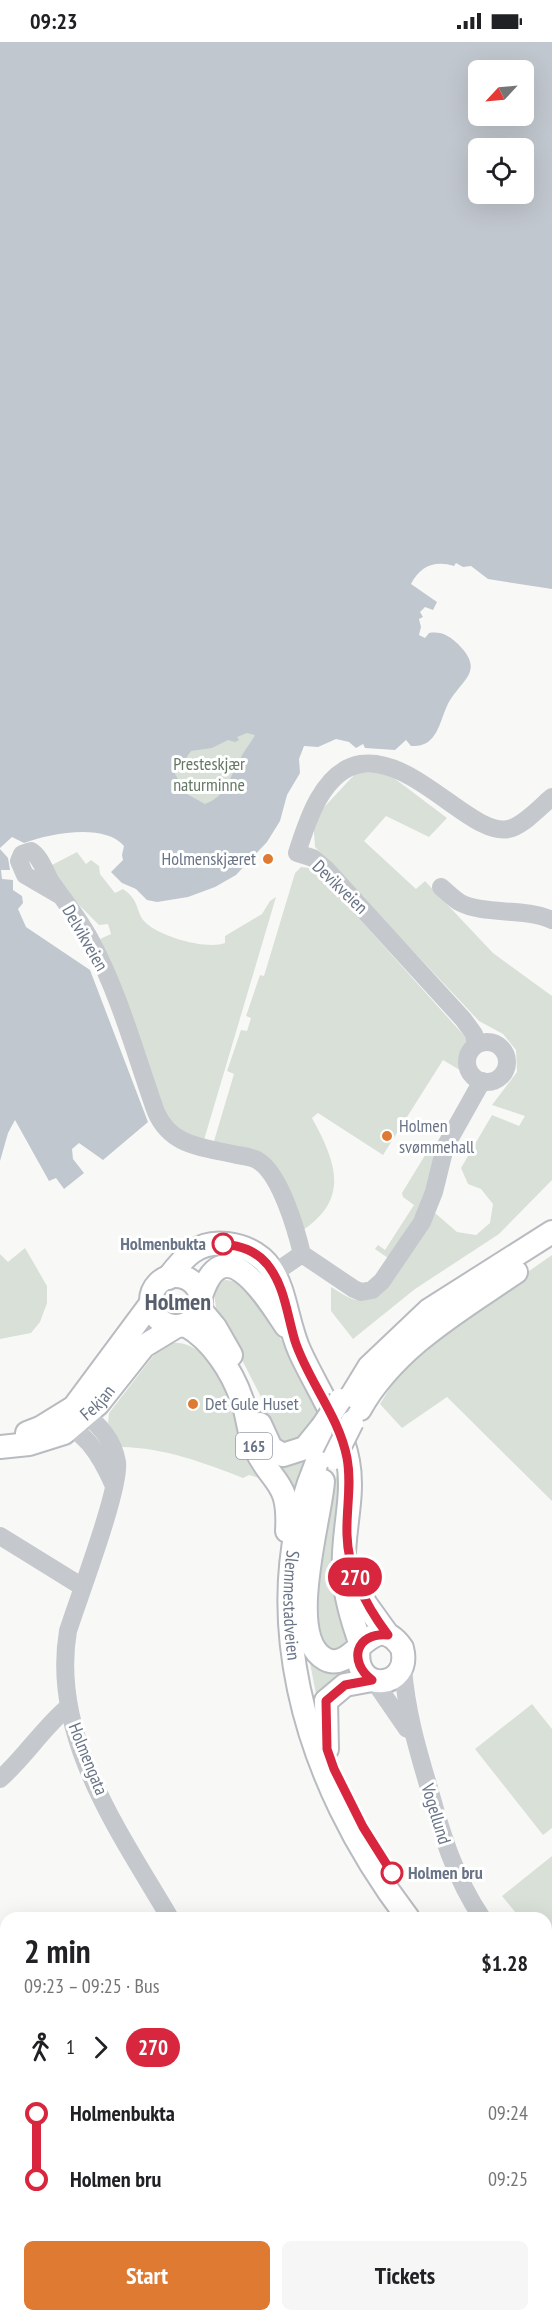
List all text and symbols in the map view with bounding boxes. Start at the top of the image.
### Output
text: 09:23 [30,7,78,35]
north arrow [468,60,534,126]
map controls [468,60,534,204]
button: locate [468,138,534,204]
park label: Presteskjær naturminne [173,752,245,796]
place label: Holmenskjæret [162,847,256,870]
marker: Holmenskjæret [261,852,275,866]
street label: Devikveien [308,855,373,919]
street label: Delvikveien [57,901,114,975]
place label: Holmen svømmehall [399,1114,475,1158]
marker: Holmen svømmehall [380,1129,394,1143]
place label: Holmenbukta [120,1232,206,1255]
marker: Holmenbukta [212,1233,234,1255]
district label: Holmen [145,1286,211,1317]
street label: Fekjan [75,1380,120,1425]
place label: Det Gule Huset [205,1392,299,1415]
marker: Det Gule Huset [186,1397,200,1411]
road number: 165 [236,1433,272,1459]
street label: Slemmestadveien [279,1549,306,1661]
line badge: 270 [320,1558,389,1597]
text: 270 [340,1564,370,1591]
street label: Holmengata [64,1719,113,1798]
street label: Vogellund [416,1780,457,1847]
place label: Holmen bru [408,1861,483,1884]
marker: Holmen bru [381,1862,403,1884]
text: 2 min [24,1929,91,1972]
text: $1.28 [481,1949,528,1977]
text: 09:23 – 09:25 · Bus [24,1973,159,1999]
icon: walk [24,2031,57,2064]
icon: forward [84,2031,117,2064]
text: 1 [66,2034,75,2060]
text: 270 [138,2034,168,2061]
text: Holmenbukta [70,2099,175,2127]
text: 09:24 [488,2100,528,2126]
text: Holmen bru [70,2165,161,2193]
text: 09:25 [488,2166,528,2192]
button: Start [24,2241,270,2310]
button: Tickets [282,2241,528,2310]

